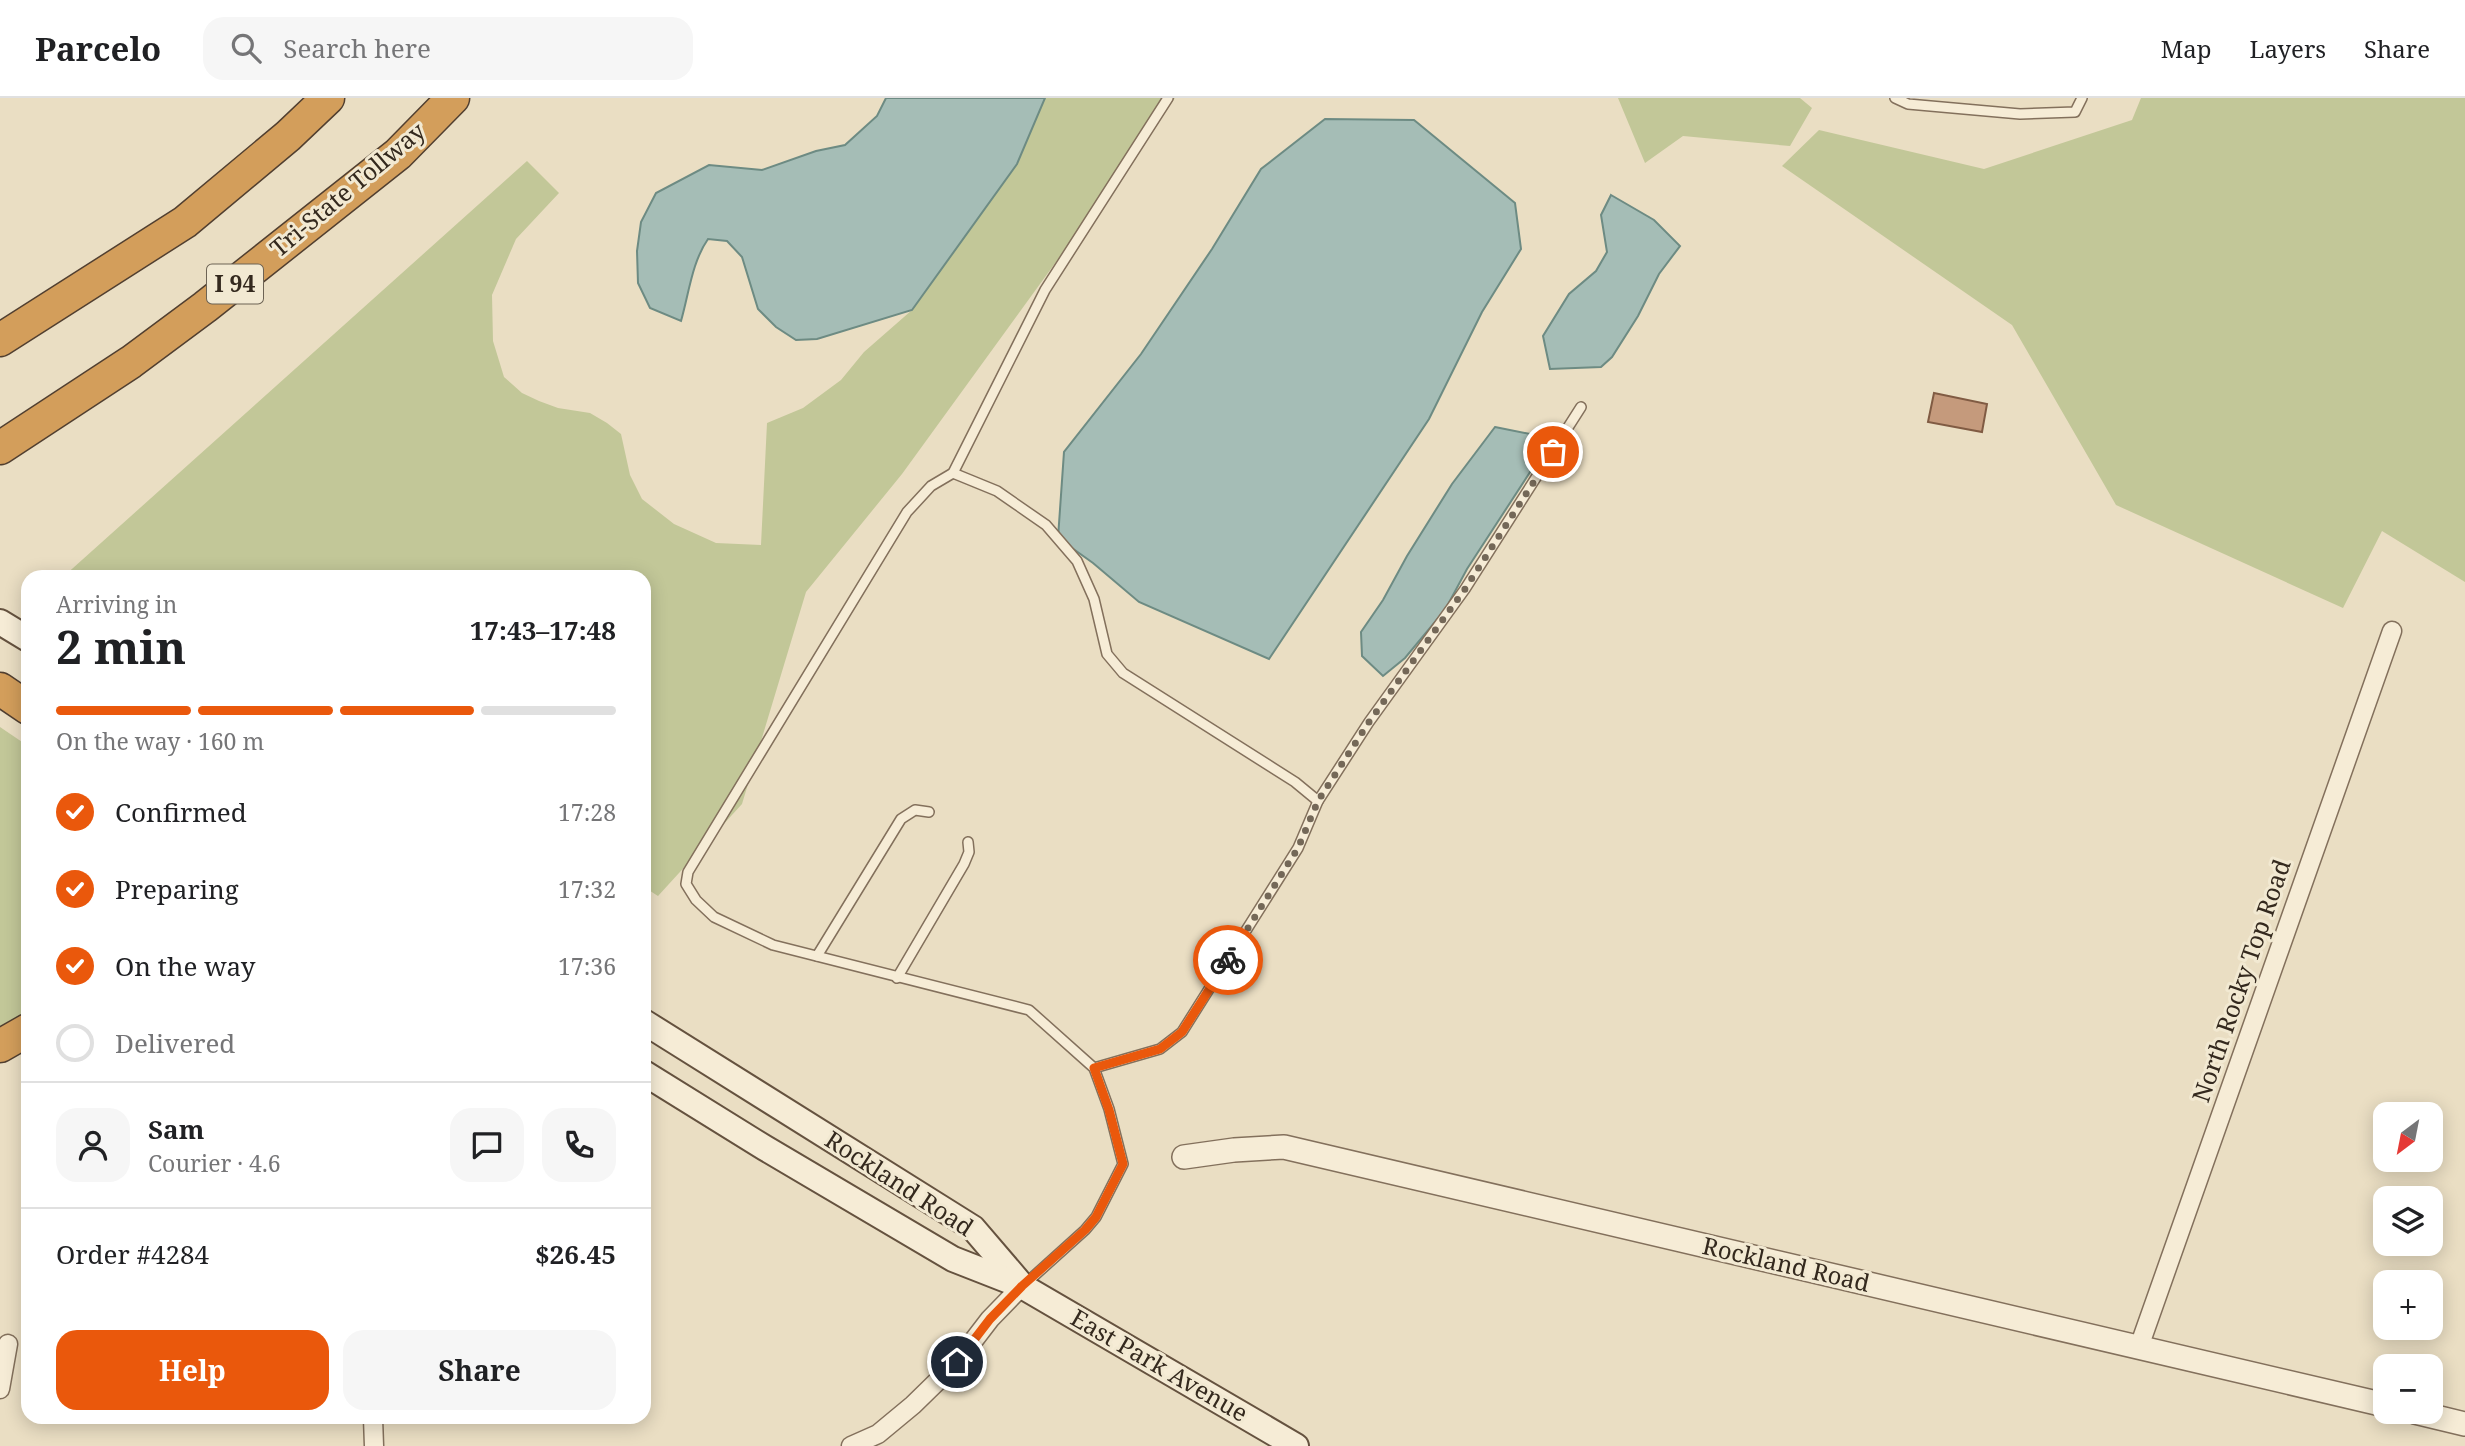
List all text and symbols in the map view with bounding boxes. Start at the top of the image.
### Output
search box [203,17,693,80]
text: Parcelo [35,26,161,71]
icon: search [227,29,265,67]
text: Search here [283,30,431,66]
text: Map [2161,32,2212,65]
text: Layers [2250,32,2326,65]
text: Share [2364,32,2430,65]
street label: Tri-State Tollway [262,114,432,264]
road number: I 94 [207,265,263,304]
pin [1523,422,1583,482]
icon: bag [1534,433,1572,471]
text: Arriving in [56,588,177,620]
text: 17:43–17:48 [470,612,616,648]
text: 2 min [56,615,186,677]
text: On the way · 160 m [56,725,264,757]
icon: check [56,793,94,831]
text: Confirmed [115,794,247,830]
text: 17:28 [558,796,616,828]
street label: North Rocky Top Road [2184,854,2298,1106]
icon: check [56,870,94,908]
text: Preparing [115,871,239,907]
text: 17:32 [558,873,616,905]
courier [1193,925,1263,995]
icon: bike [1209,941,1247,979]
icon: check [56,947,94,985]
text: On the way [115,948,255,984]
text: 17:36 [558,950,616,982]
text: Delivered [115,1025,235,1061]
north arrow [2373,1102,2443,1172]
map controls [2373,1102,2443,1424]
button: person [56,1108,130,1182]
button: chat [450,1108,524,1182]
button: phone [542,1108,616,1182]
text: Sam [148,1111,204,1147]
street label: Rockland Road [819,1122,981,1243]
text: Courier · 4.6 [148,1147,281,1179]
button: layers [2373,1186,2443,1256]
street label: Rockland Road [1699,1228,1873,1299]
text: Order #4284 [56,1236,209,1272]
text: $26.45 [535,1236,616,1272]
button: + [2373,1270,2443,1340]
street label: East Park Avenue [1065,1301,1254,1429]
button: Help [56,1330,329,1410]
button: Share [343,1330,616,1410]
pin [927,1332,987,1392]
icon: home [938,1343,976,1381]
button: − [2373,1354,2443,1424]

